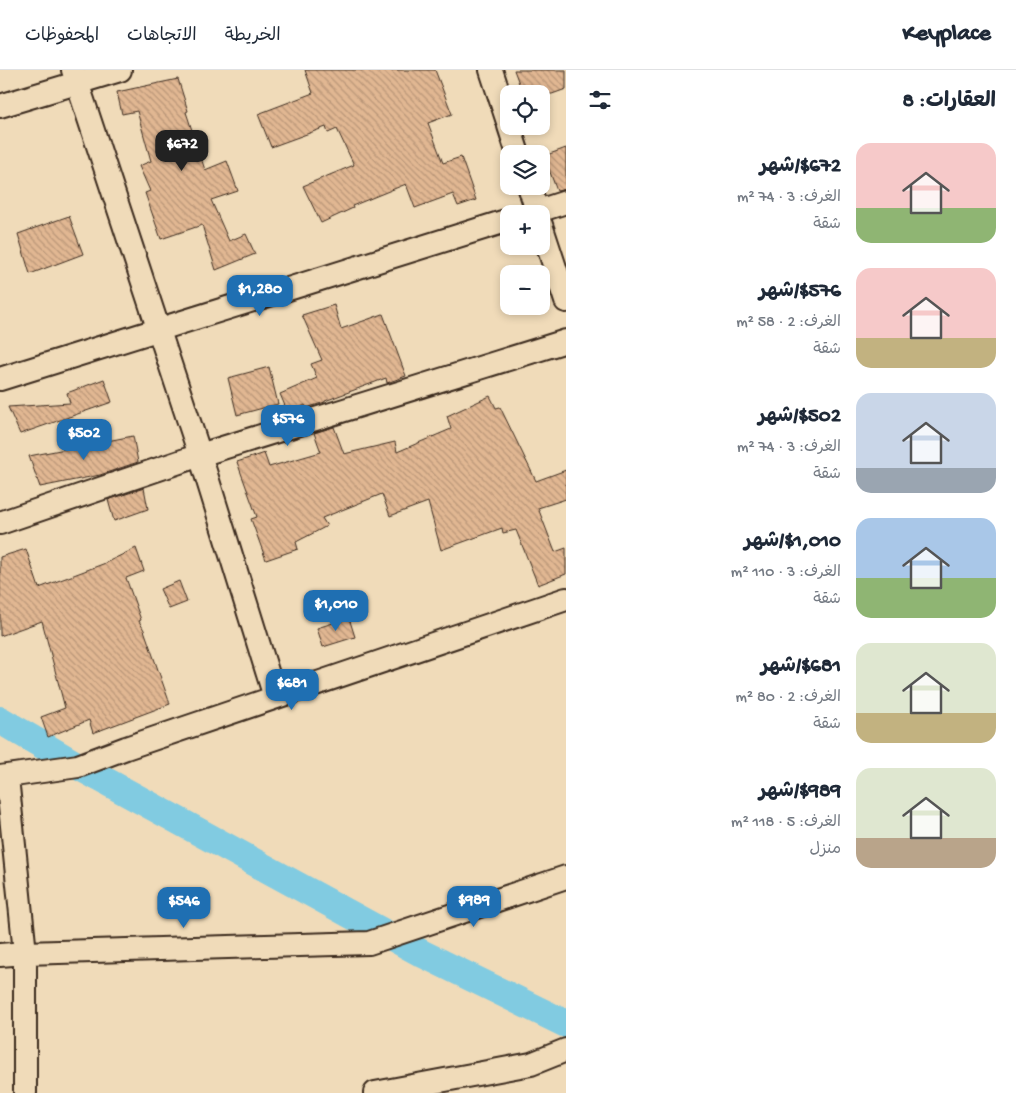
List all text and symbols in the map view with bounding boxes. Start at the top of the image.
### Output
text: Keyplace [903,20,991,49]
text: المحفوظات [25,26,99,47]
text: الاتجاهات [127,26,197,47]
text: الخريطة [225,26,281,47]
map controls [500,85,550,315]
button: locate [500,85,550,135]
icon: filters [586,86,614,114]
text: العقارات: 8 [903,90,996,115]
pin: $672 [152,129,212,172]
text: $672 [166,136,198,155]
button: layers [500,145,550,195]
text: $672/شهر [760,155,841,180]
icon: home [896,163,956,223]
text: الغرف: 3 · 74 m² [737,189,841,208]
button: + [500,205,550,255]
text: شقة [813,216,841,235]
button: − [500,265,550,315]
pin: $1,280 [219,274,301,317]
text: $576/شهر [759,280,841,305]
text: $1,280 [238,281,282,300]
icon: home [896,288,956,348]
text: الغرف: 2 · 58 m² [736,314,841,333]
text: شقة [813,341,841,360]
pin: $576 [258,404,318,447]
text: $502/شهر [758,405,841,430]
text: $576 [272,411,304,430]
icon: home [896,413,956,473]
pin: $502 [54,418,114,461]
text: $502 [68,425,100,444]
text: الغرف: 3 · 74 m² [737,439,841,458]
text: شقة [813,466,841,485]
text: $1,010/شهر [744,530,841,555]
icon: home [896,538,956,598]
text: الغرف: 3 · 110 m² [731,564,841,583]
pin: $1,010 [295,590,377,632]
text: شقة [813,591,841,610]
text: $1,010 [314,596,358,615]
text: $681/شهر [761,655,841,680]
icon: home [896,663,956,723]
pin: $681 [262,668,322,711]
text: $681 [277,675,307,694]
text: الغرف: 2 · 80 m² [735,689,841,708]
text: شقة [813,716,841,735]
text: $989/شهر [759,780,841,805]
icon: home [896,788,956,848]
text: الغرف: 5 · 118 m² [731,814,841,833]
text: منزل [809,841,841,860]
pin: $546 [154,886,214,929]
pin: $989 [444,886,504,928]
text: $989 [458,892,490,911]
text: $546 [168,893,200,912]

